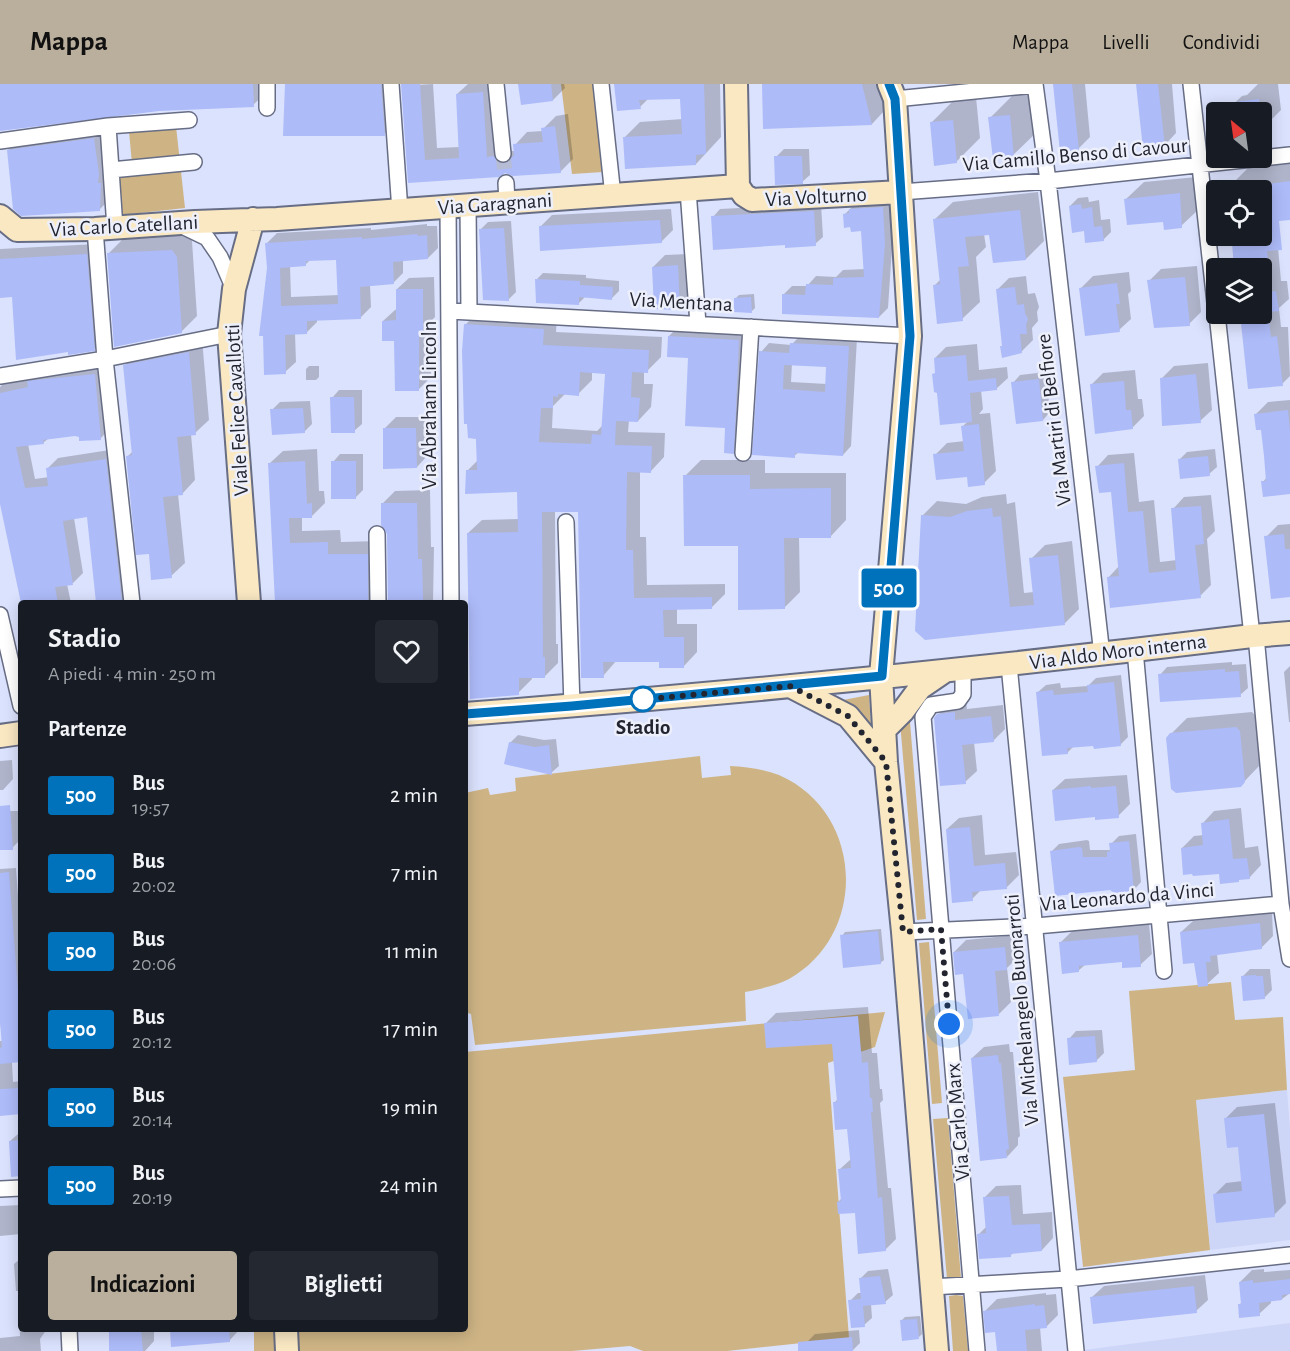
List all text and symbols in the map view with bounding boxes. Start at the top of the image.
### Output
text: Mappa [30,28,108,56]
text: Mappa [1012,32,1069,53]
text: Livelli [1102,32,1150,53]
text: Condividi [1183,32,1260,53]
north arrow [1206,102,1272,168]
map controls [1206,102,1272,324]
street label: Via Camillo Benso di Cavour [962,135,1189,175]
button: locate [1206,180,1272,246]
street label: Via Volturno [765,184,867,210]
street label: Via Garagnani [437,190,553,218]
street label: Via Carlo Catellani [49,212,199,240]
button: layers [1206,258,1272,324]
street label: Via Mentana [629,289,734,315]
street label: Via Abraham Lincoln [419,321,440,489]
street label: Viale Felice Cavallotti [222,323,252,497]
street label: Via Martiri di Belfiore [1033,333,1075,507]
line badge: 500 [854,568,924,608]
text: 500 [874,578,904,599]
button: heart [375,620,438,683]
text: Stadio [48,625,121,653]
street label: Via Aldo Moro interna [1028,631,1208,673]
text: A piedi · 4 min · 250 m [48,664,216,684]
marker: Stadio [630,686,656,712]
place label: Stadio [616,717,670,738]
text: Partenze [48,718,127,740]
text: Bus [132,772,165,794]
text: 2 min [390,784,438,806]
text: 500 [66,785,96,806]
text: 19:57 [132,798,170,818]
text: Bus [132,850,165,872]
text: 7 min [391,862,438,884]
text: 500 [66,863,96,884]
text: 20:02 [132,876,176,896]
street label: Via Leonardo da Vinci [1039,879,1215,915]
street label: Via Michelangelo Buonarroti [1001,893,1043,1127]
text: Bus [132,928,165,950]
text: 11 min [385,940,438,962]
text: 500 [66,941,96,962]
text: 20:06 [132,954,176,974]
text: Bus [132,1006,165,1028]
your location [934,1009,964,1039]
text: 17 min [383,1018,438,1040]
text: 500 [66,1019,96,1040]
text: 20:12 [132,1032,172,1052]
street label: Via Carlo Marx [942,1062,974,1182]
text: Bus [132,1084,165,1106]
text: 19 min [382,1096,438,1118]
text: 500 [66,1097,96,1118]
text: 20:14 [132,1110,173,1130]
text: Bus [132,1162,165,1184]
text: 24 min [380,1174,438,1196]
text: 500 [66,1175,96,1196]
text: 20:19 [132,1188,173,1208]
button: Indicazioni [48,1251,237,1320]
button: Biglietti [249,1251,438,1320]

